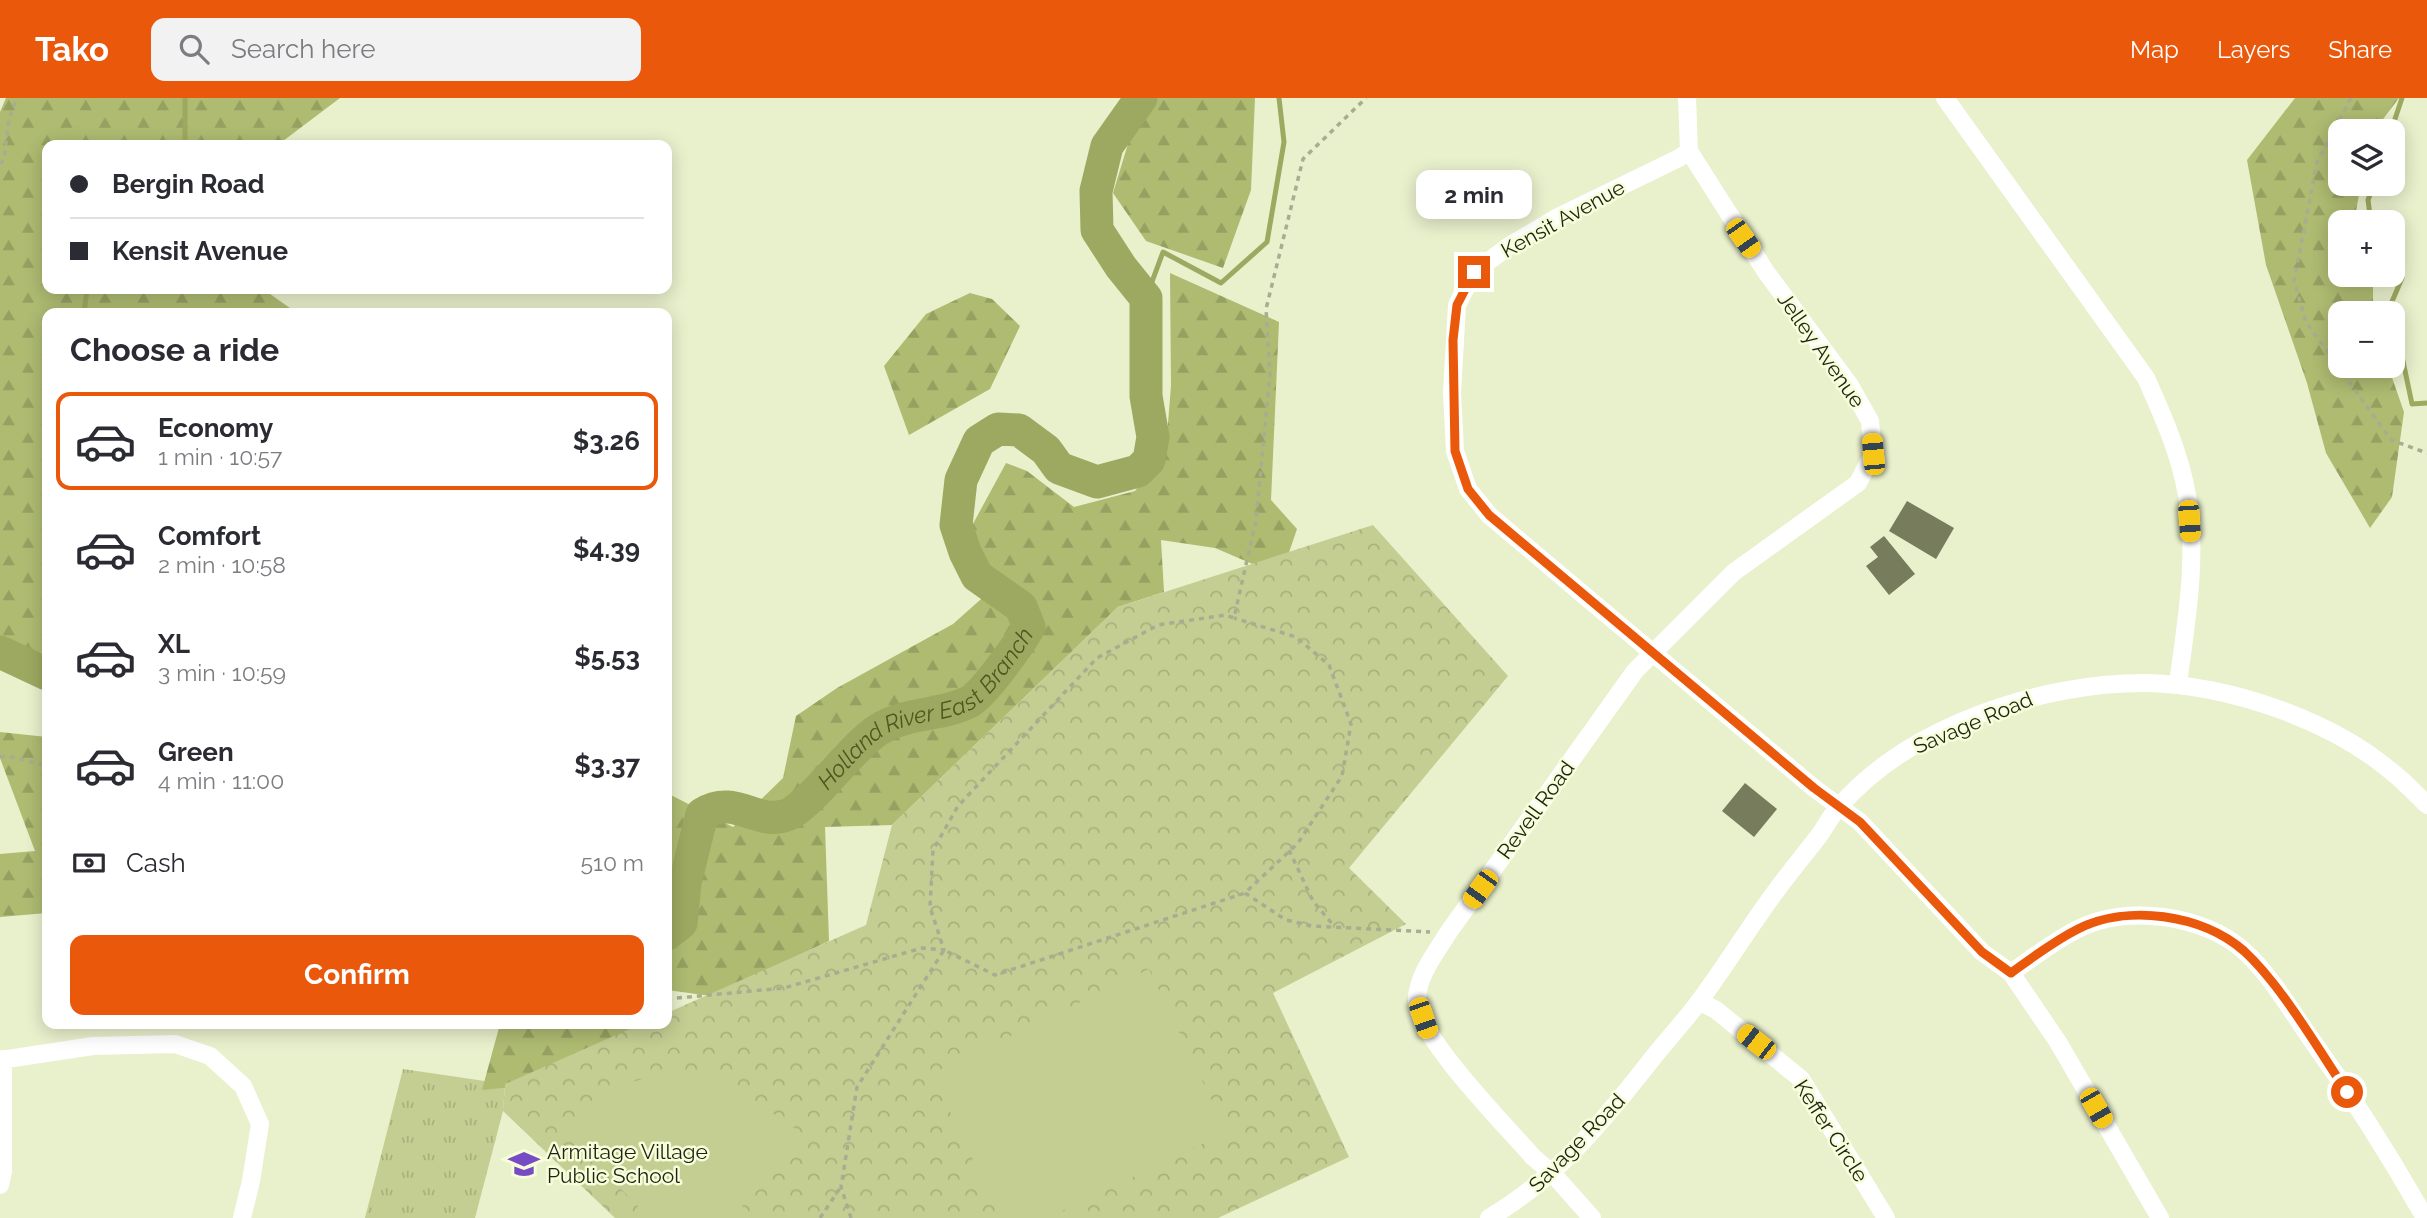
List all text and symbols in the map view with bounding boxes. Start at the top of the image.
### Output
search box [151,18,641,81]
text: Tako [35,30,109,69]
icon: search [175,30,213,68]
text: Search here [231,34,375,64]
text: Map [2130,35,2179,64]
text: Layers [2217,35,2290,64]
text: Share [2328,35,2392,64]
map controls [2328,119,2405,378]
button: layers [2328,119,2405,196]
text: Bergin Road [112,169,265,199]
callout: 2 min [1416,170,1532,220]
street label: Kensit Avenue [1497,174,1629,263]
text: 2 min [1444,181,1504,208]
button: + [2328,210,2405,287]
car [1723,215,1764,261]
text: Kensit Avenue [112,236,288,266]
route end [1458,256,1490,288]
street label: Jelley Avenue [1772,287,1870,412]
button: − [2328,301,2405,378]
text: Choose a ride [70,331,279,368]
icon: car [74,410,137,473]
text: Economy [158,413,273,443]
text: $3.26 [573,426,640,456]
car [1861,432,1886,476]
text: 1 min · 10:57 [158,443,282,470]
car [2178,499,2201,543]
icon: car [74,518,137,581]
text: Comfort [158,521,261,551]
text: $4.39 [573,534,640,564]
text: 2 min · 10:58 [158,551,286,578]
water label: Holland River East Branch [812,622,1038,794]
icon: car [74,626,137,689]
text: XL [158,629,190,659]
text: $5.53 [574,642,640,672]
text: 3 min · 10:59 [158,659,286,686]
street label: Savage Road [1909,686,2036,759]
icon: car [74,734,137,797]
text: Green [158,737,234,767]
text: $3.37 [574,750,640,780]
street label: Revell Road [1492,756,1580,864]
text: 4 min · 11:00 [158,767,284,794]
icon: cash [70,844,108,882]
text: Cash [126,848,186,878]
text: 510 m [581,849,644,876]
car [1460,866,1501,912]
button: Confirm [70,935,644,1015]
car [1407,995,1440,1041]
car [1733,1021,1780,1063]
street label: Keffer Circle [1789,1075,1874,1187]
route start [2331,1076,2363,1108]
car [2077,1085,2116,1131]
street label: Savage Road [1523,1088,1630,1197]
place label: Armitage Village Public School [547,1139,708,1188]
school or university icon: Armitage Village Public School [507,1147,541,1181]

